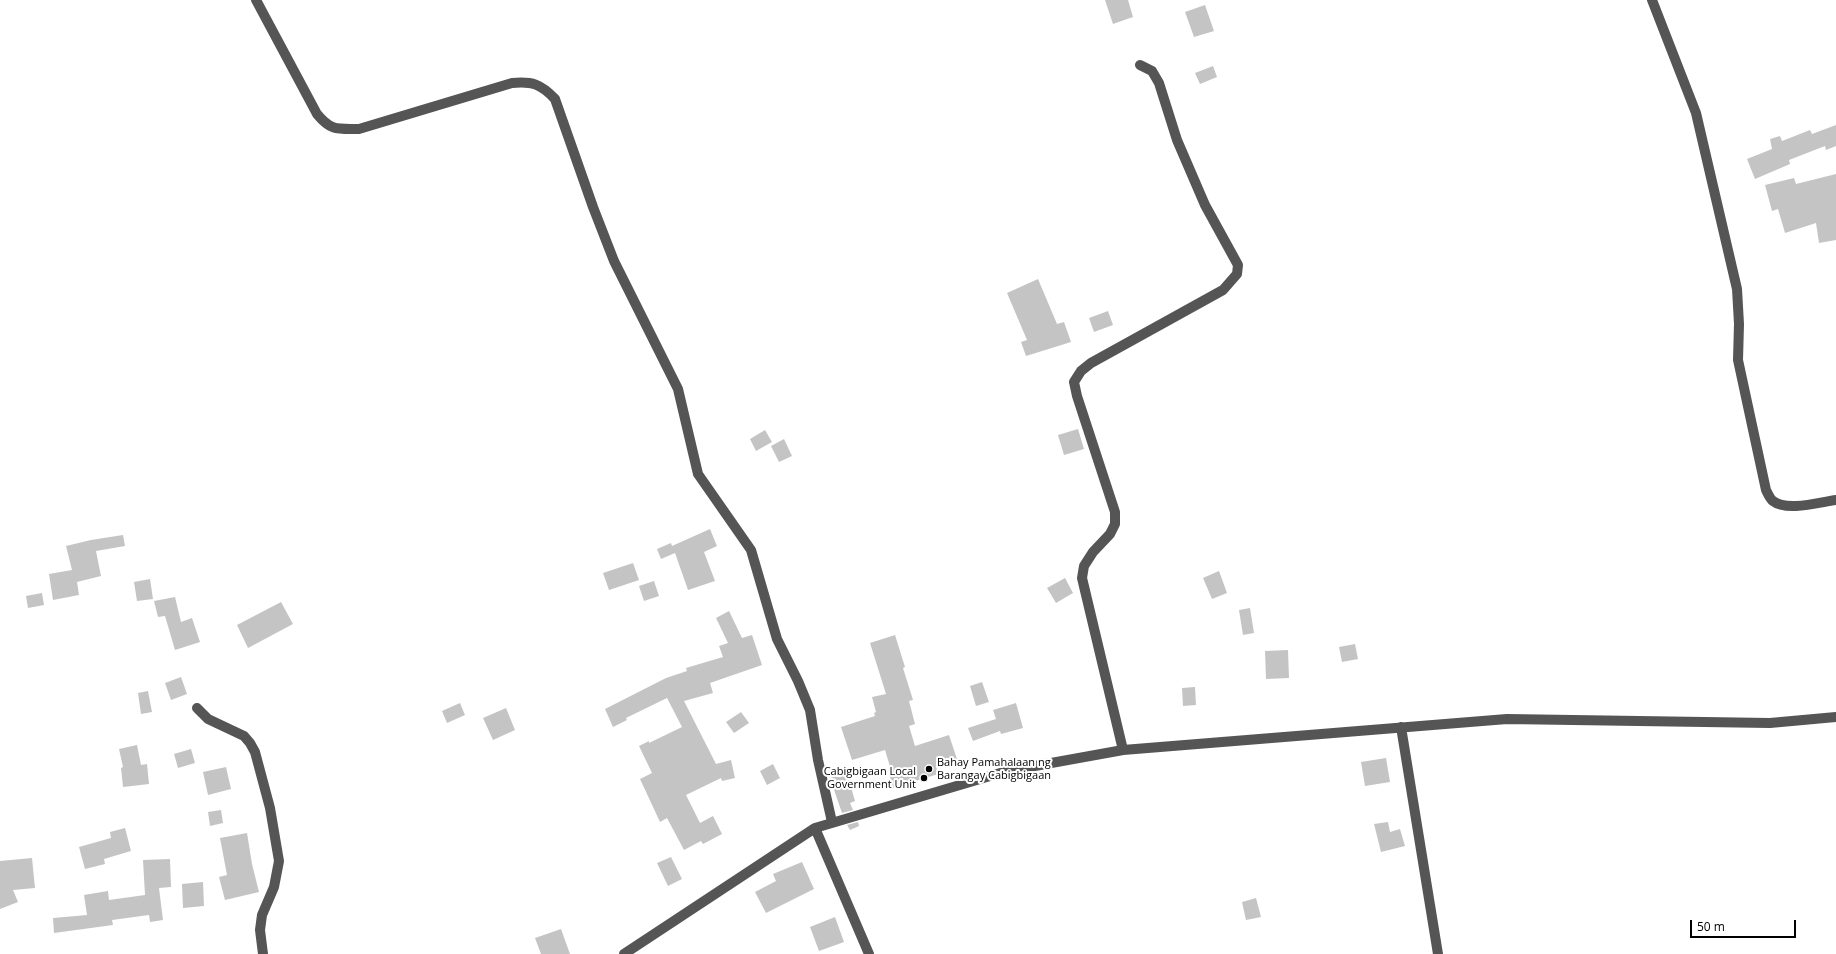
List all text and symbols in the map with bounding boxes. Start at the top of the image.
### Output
place label: Bahay Pamahalaan ng Barangay Cabigbigaan [937,756,1051,782]
marker: Bahay Pamahalaan ng Barangay Cabigbigaan [924,764,934,774]
place label: Cabigbigaan Local Government Unit [824,765,916,791]
marker: Cabigbigaan Local Government Unit [919,773,929,783]
scale bar [1692,912,1798,938]
text: 50 m [1697,918,1725,935]

